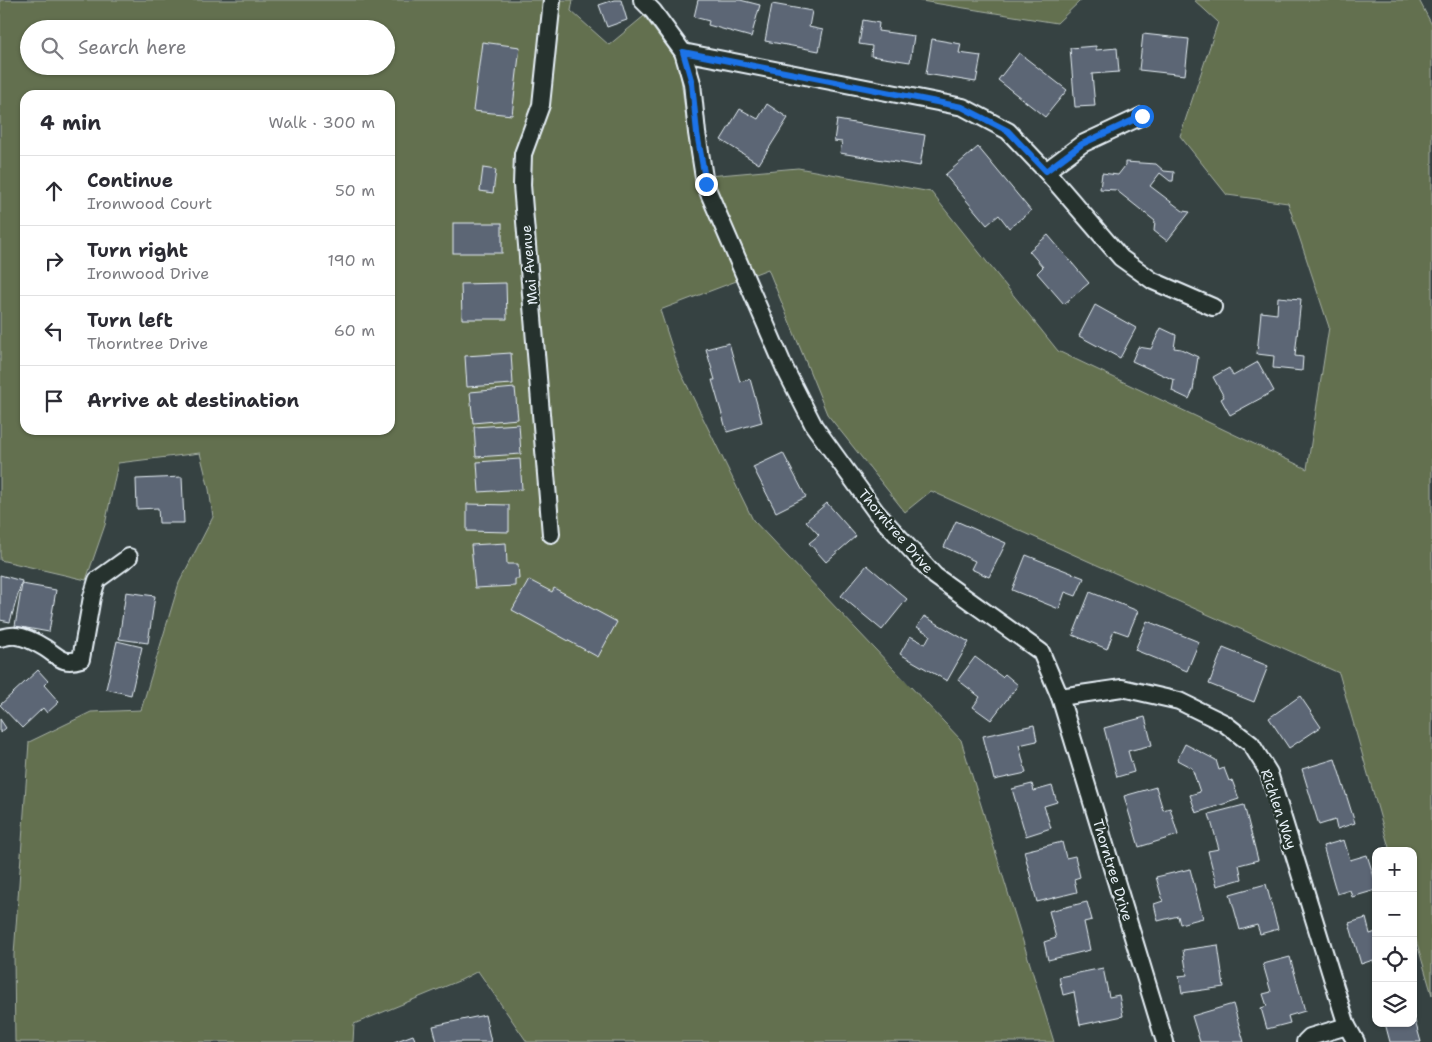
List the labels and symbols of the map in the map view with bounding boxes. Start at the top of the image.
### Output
route start [1131,105,1154,128]
route end [695,173,718,196]
street label: Mai Avenue [517,224,541,306]
street label: Thorntree Drive [854,485,938,577]
street label: Richlen Way [1257,767,1301,851]
street label: Thorntree Drive [1089,817,1137,923]

